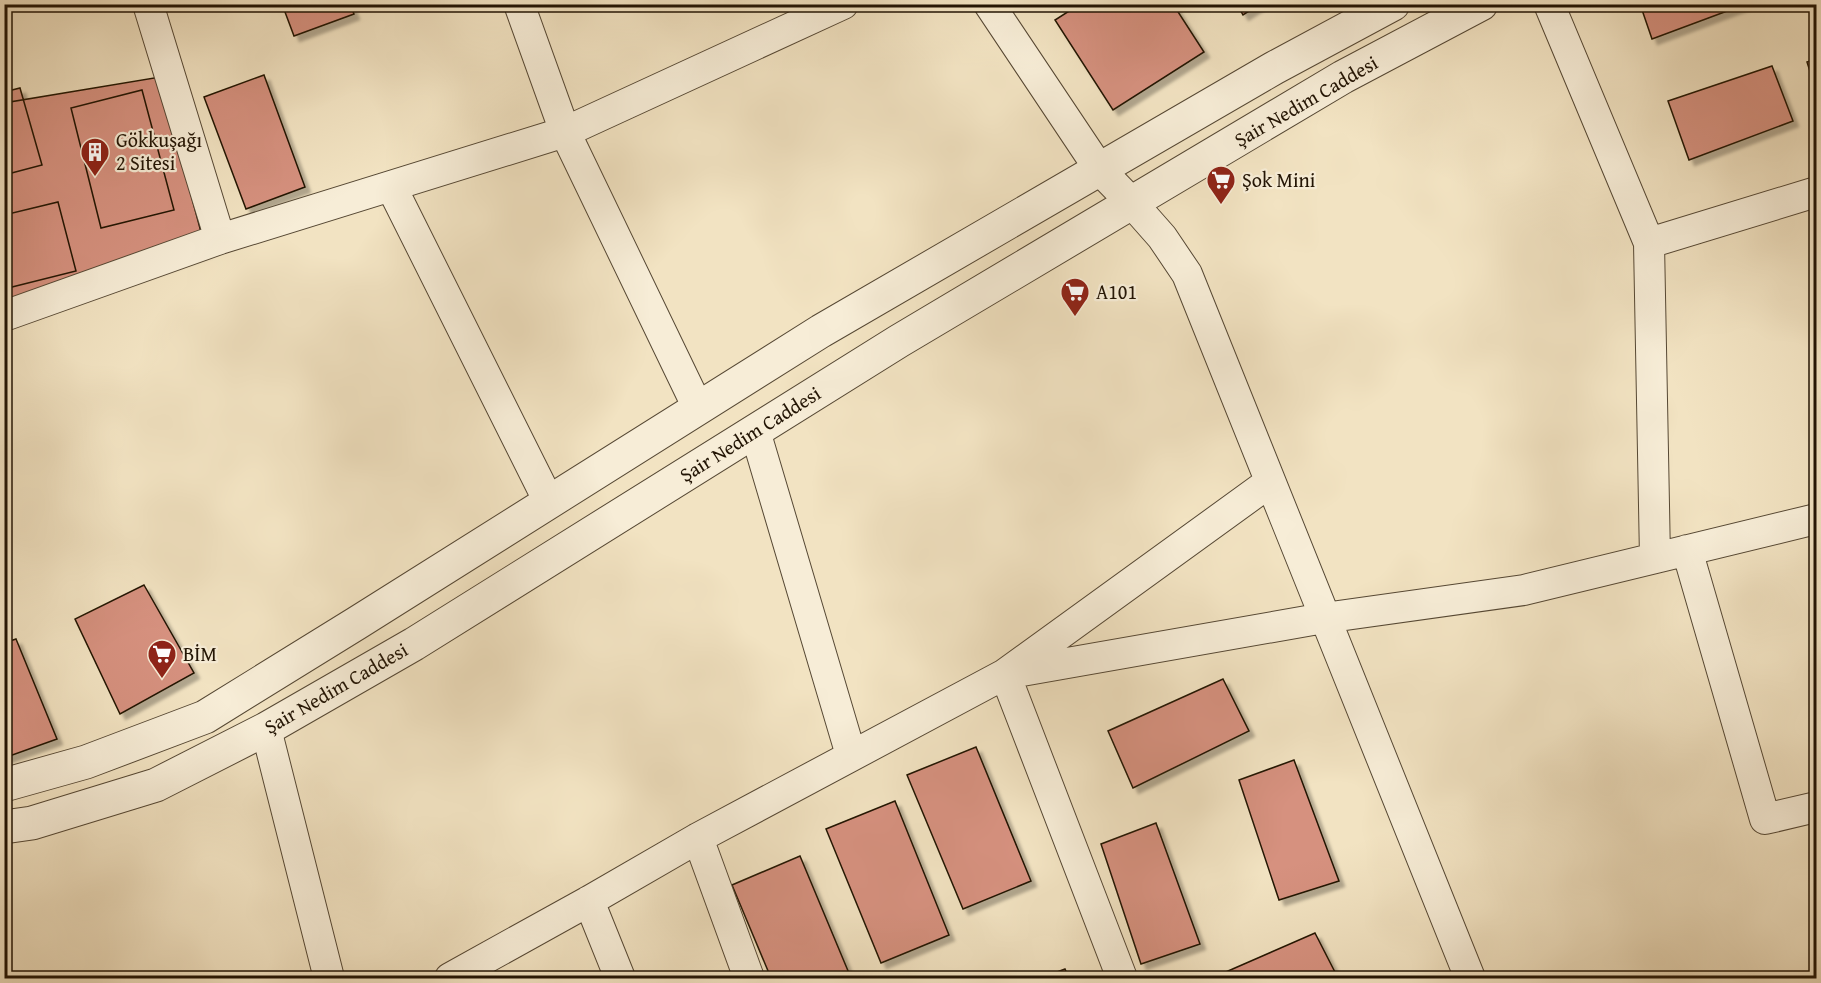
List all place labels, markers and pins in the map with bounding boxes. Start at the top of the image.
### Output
place label: Gökkuşağı 2 Sitesi [116,125,202,177]
building icon: Gökkuşağı 2 Sitesi [79,136,111,178]
supermarket icon: Şok Mini [1205,164,1237,206]
place label: Şok Mini [1242,165,1316,194]
supermarket icon: A101 [1059,276,1091,318]
place label: A101 [1096,277,1137,306]
supermarket icon: BİM [146,638,178,680]
place label: BİM [183,639,217,668]

